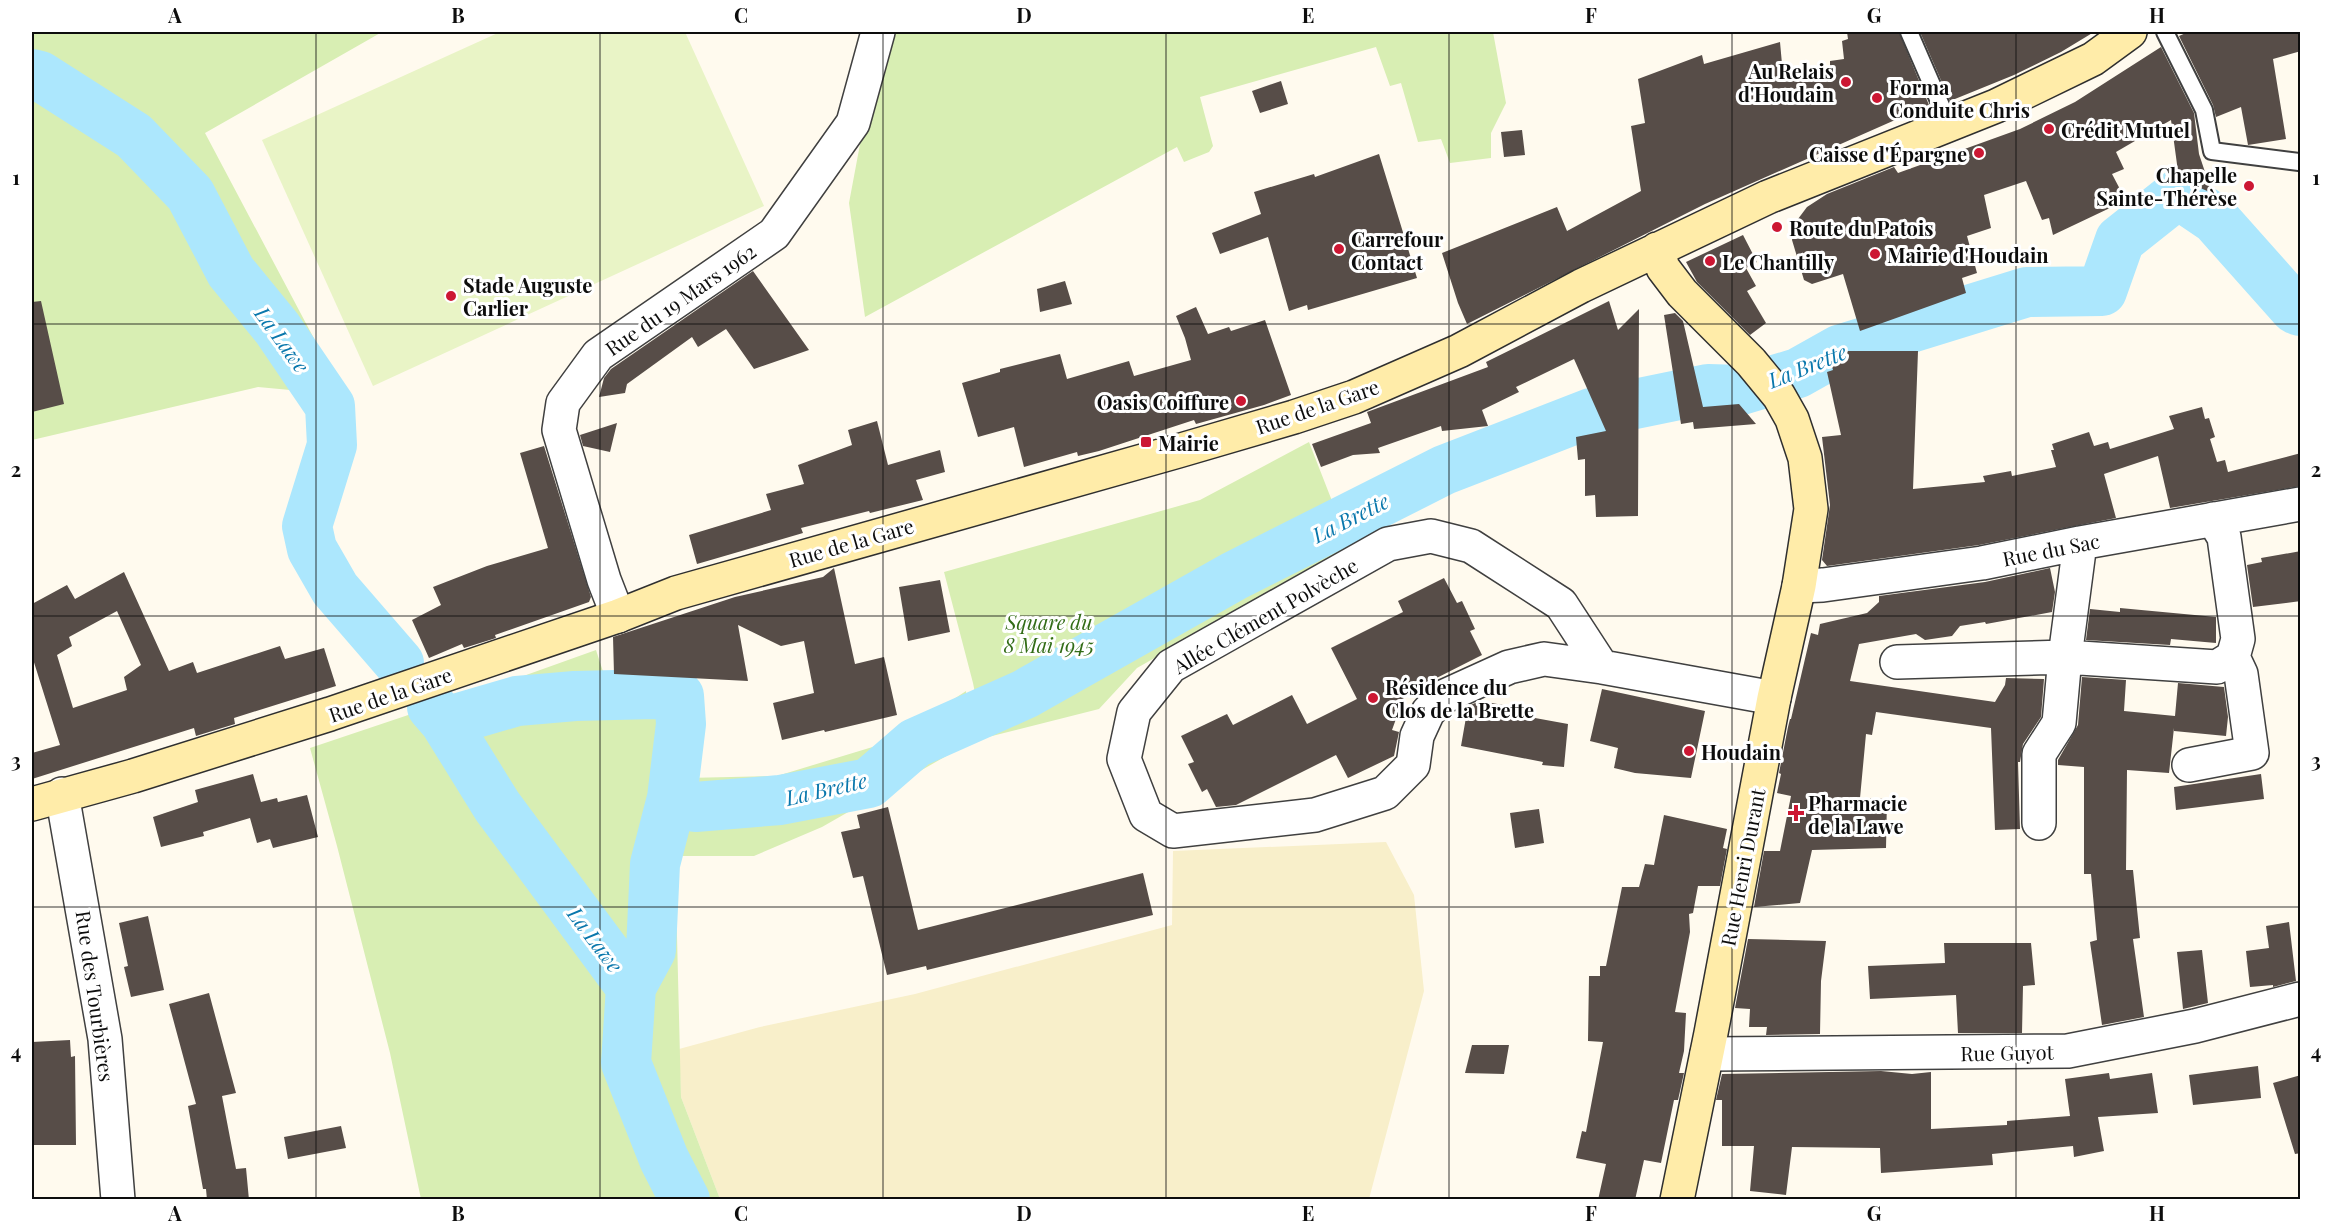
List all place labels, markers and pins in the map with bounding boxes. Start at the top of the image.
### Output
place label: Au Relais d'Houdain [1738,57,1835,107]
place label: Forma Conduite Chris [1889,73,2030,123]
marker: Au Relais d'Houdain [1839,75,1853,89]
marker: Forma Conduite Chris [1870,91,1884,105]
place label: Crédit Mutuel [2061,116,2190,143]
marker: Crédit Mutuel [2042,122,2056,136]
place label: Caisse d'Épargne [1809,140,1967,167]
marker: Caisse d'Épargne [1972,146,1986,160]
place label: Chapelle Sainte-Thérèse [2096,161,2237,211]
marker: Chapelle Sainte-Thérèse [2242,179,2256,193]
place label: Route du Patois [1789,214,1933,241]
marker: Route du Patois [1770,220,1784,234]
place label: Carrefour Contact [1351,225,1444,275]
place label: Mairie d'Houdain [1887,241,2049,268]
marker: Carrefour Contact [1332,242,1346,256]
marker: Mairie d'Houdain [1868,247,1882,261]
place label: Le Chantilly [1722,248,1835,275]
marker: Le Chantilly [1703,254,1717,268]
place label: Stade Auguste Carlier [463,271,592,321]
marker: Stade Auguste Carlier [444,289,458,303]
place label: Oasis Coiffure [1097,388,1229,415]
marker: Oasis Coiffure [1234,394,1248,408]
place label: Mairie [1158,429,1219,456]
marker: Mairie [1139,435,1153,449]
place label: Résidence du Clos de la Brette [1385,673,1534,723]
marker: Résidence du Clos de la Brette [1366,691,1380,705]
place label: Houdain [1701,738,1782,765]
marker: Houdain [1682,744,1696,758]
place label: Pharmacie de la Lawe [1808,789,1907,839]
marker: Pharmacie de la Lawe [1789,806,1803,820]

